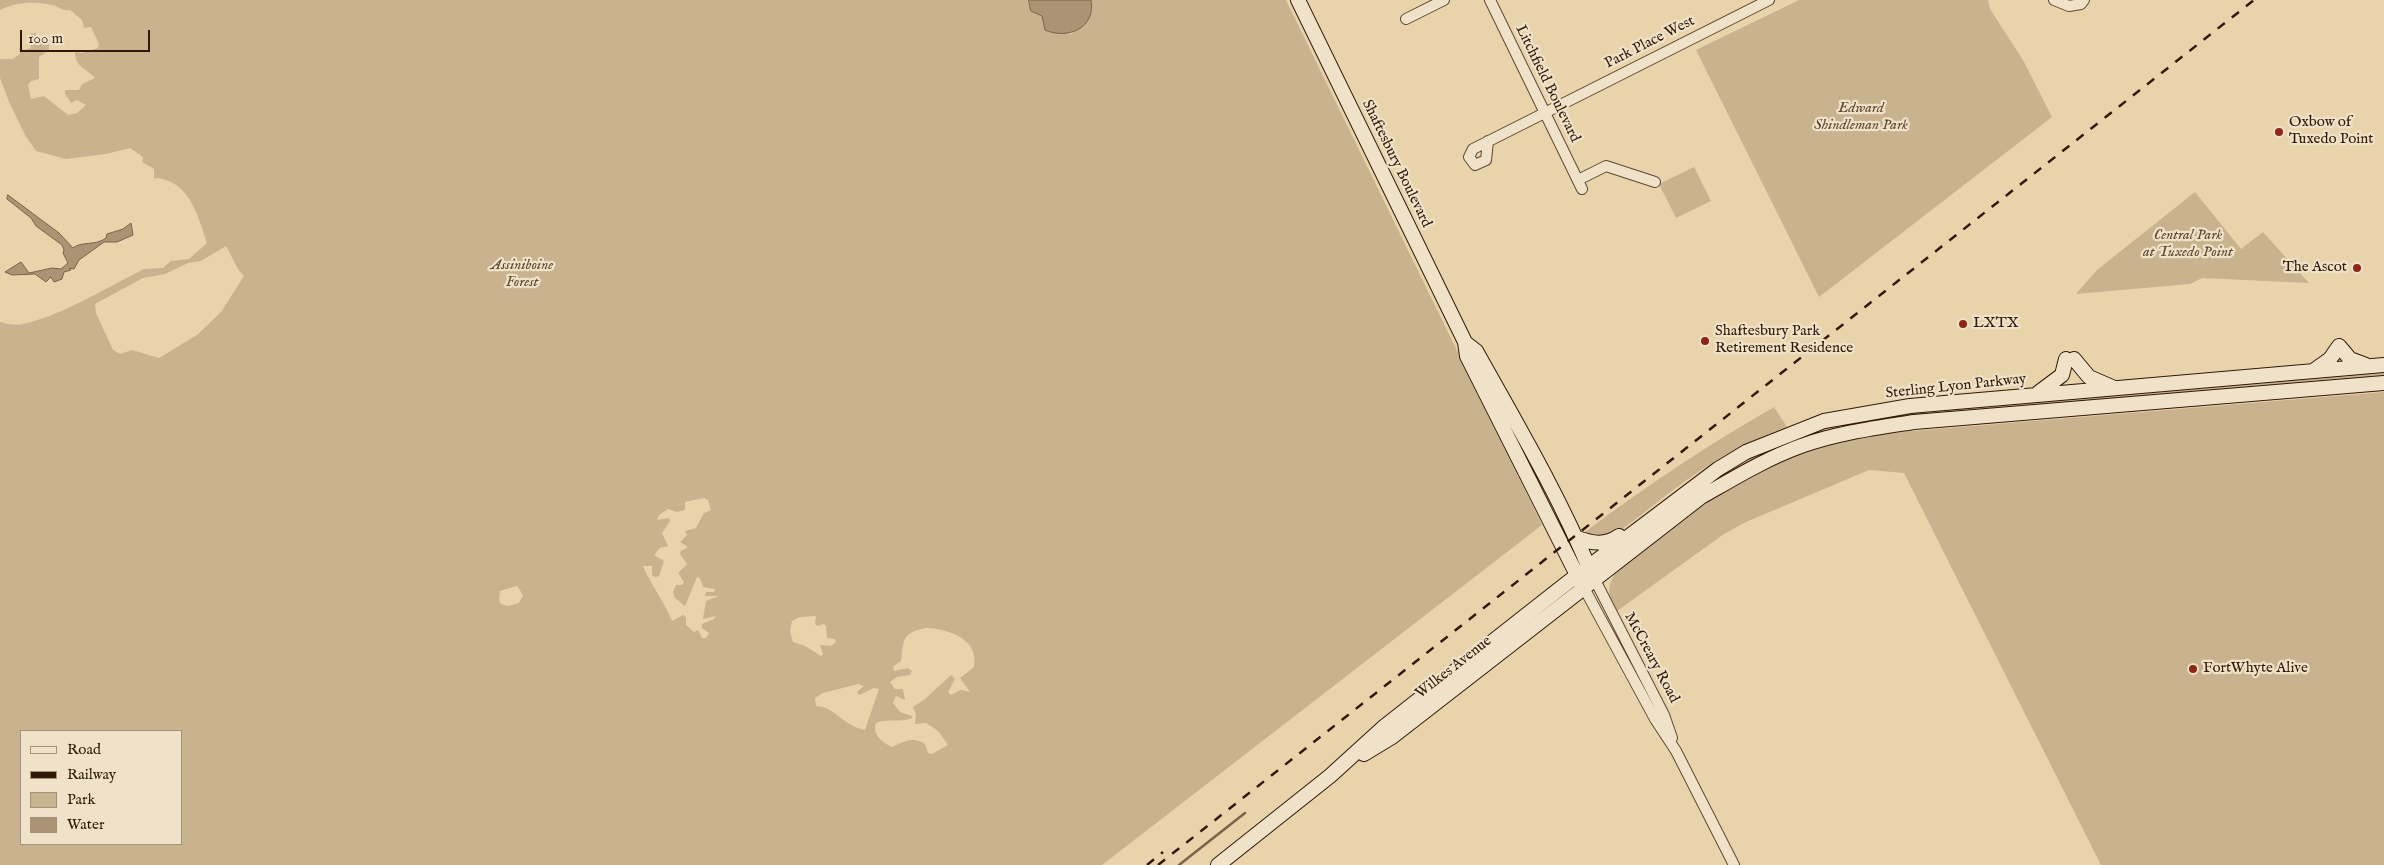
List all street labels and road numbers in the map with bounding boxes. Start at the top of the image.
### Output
street label: Park Place West [1602,13,1698,73]
street label: Litchfield Boulevard [1511,22,1583,146]
street label: Shaftesbury Boulevard [1357,97,1435,231]
street label: Sterling Lyon Parkway [1885,371,2027,403]
street label: McCreary Road [1620,610,1682,706]
street label: Wilkes Avenue [1412,633,1496,703]

